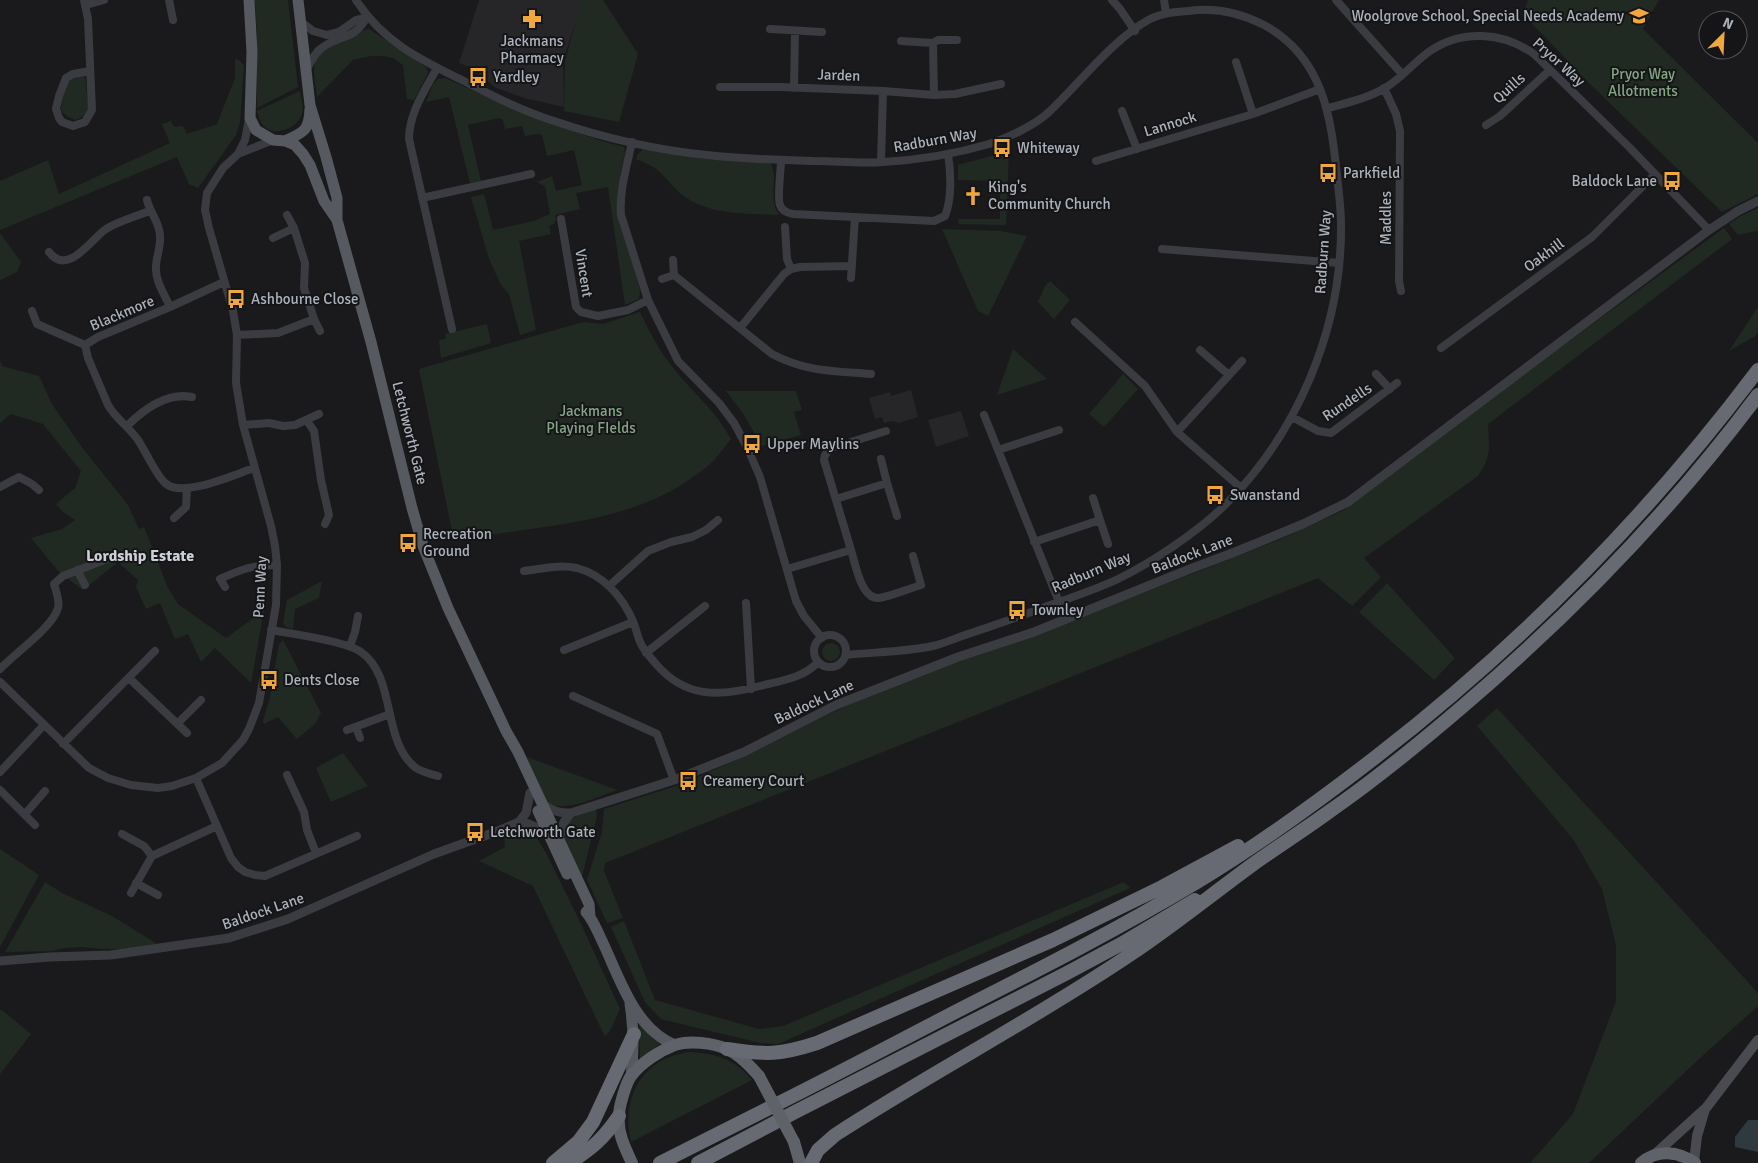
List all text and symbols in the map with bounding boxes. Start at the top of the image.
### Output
school or university icon: Woolgrove School, Special Needs Academy [1628,5,1650,27]
place label: Woolgrove School, Special Needs Academy [1352,7,1624,25]
pharmacy icon: Jackmans Pharmacy [521,8,543,30]
north arrow [1698,10,1748,60]
text: N [1720,14,1736,33]
place label: Jackmans Pharmacy [500,32,564,67]
street label: Pryor Way [1529,34,1589,90]
street label: Jarden [817,65,861,85]
park label: Pryor Way Allotments [1608,65,1678,100]
bus stop icon: Yardley [467,66,489,88]
place label: Yardley [493,68,539,86]
street label: Quills [1489,69,1529,107]
street label: Lannock [1142,107,1199,141]
street label: Radburn Way [892,124,978,156]
bus stop icon: Whiteway [991,137,1013,159]
place label: Whiteway [1017,139,1079,157]
bus stop icon: Parkfield [1317,162,1339,184]
place label: Parkfield [1343,164,1400,182]
bus stop icon: Baldock Lane [1661,170,1683,192]
place label: Baldock Lane [1571,172,1657,190]
place label: King's Community Church [988,178,1111,213]
church icon: King's Community Church [962,185,984,207]
street label: Maddles [1377,191,1395,245]
street label: Radburn Way [1311,209,1335,295]
street label: Oakhill [1520,234,1568,276]
street label: Vincent [571,247,597,299]
bus stop icon: Ashbourne Close [225,288,247,310]
place label: Ashbourne Close [251,290,359,308]
street label: Blackmore [87,291,157,335]
street label: Rundells [1319,379,1375,425]
street label: Letchworth Gate [388,380,432,486]
park label: Jackmans Playing FIelds [546,402,636,437]
bus stop icon: Upper Maylins [741,433,763,455]
place label: Upper Maylins [767,435,859,453]
bus stop icon: Swanstand [1204,484,1226,506]
place label: Swanstand [1230,486,1300,504]
place label: Recreation Ground [423,525,492,560]
street label: Baldock Lane [1149,530,1235,578]
bus stop icon: Recreation Ground [397,532,419,554]
district label: Lordship Estate [86,546,194,566]
street label: Radburn Way [1049,547,1133,597]
street label: Penn Way [249,556,271,618]
bus stop icon: Townley [1006,599,1028,621]
place label: Townley [1032,601,1083,619]
bus stop icon: Dents Close [258,669,280,691]
place label: Dents Close [284,671,360,689]
street label: Baldock Lane [771,676,857,728]
bus stop icon: Creamery Court [677,770,699,792]
place label: Creamery Court [703,772,804,790]
bus stop icon: Letchworth Gate [464,821,486,843]
place label: Letchworth Gate [490,823,596,841]
street label: Baldock Lane [220,889,306,933]

